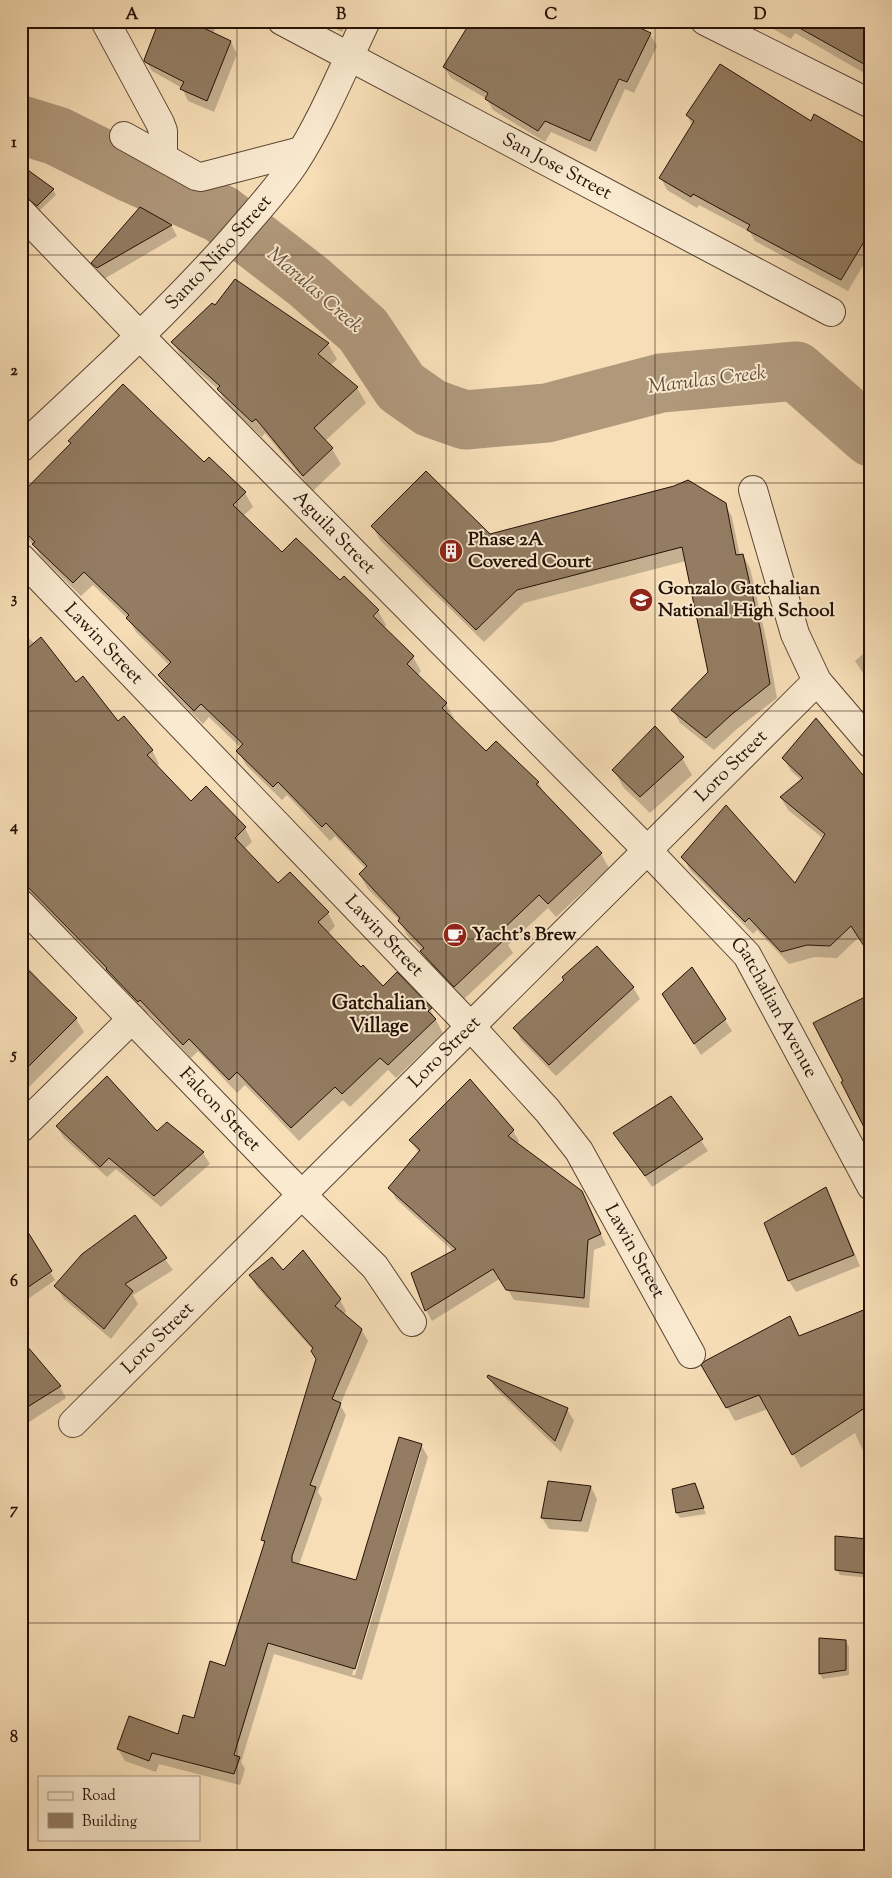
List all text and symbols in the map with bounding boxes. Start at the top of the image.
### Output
text: A [126,4,139,27]
text: B [336,4,346,27]
text: C [545,4,558,27]
text: D [754,4,767,27]
street label: San Jose Street [497,126,617,207]
text: 1 [11,132,17,155]
street label: Santo Niño Street [159,189,279,316]
water label: Marulas Creek [260,241,368,341]
water label: Marulas Creek [646,359,768,403]
text: 2 [10,360,18,383]
street label: Aguila Street [286,485,382,581]
place label: Phase 2A Covered Court [468,527,592,576]
building icon: Phase 2A Covered Court [438,538,464,564]
place label: Gonzalo Gatchalian National High School [658,576,835,625]
school or university icon: Gonzalo Gatchalian National High School [628,587,654,613]
text: 3 [11,588,18,611]
street label: Lawin Street [58,597,149,691]
street label: Loro Street [689,724,774,809]
text: 4 [9,816,18,839]
street label: Lawin Street [338,889,430,983]
cafe icon: Yacht’s Brew [442,922,468,948]
place label: Yacht’s Brew [472,922,577,949]
street label: Gatchalian Avenue [724,932,824,1083]
district label: Gatchalian Village [332,990,426,1042]
street label: Loro Street [402,1010,487,1095]
text: 5 [9,1044,17,1067]
street label: Falcon Street [173,1062,267,1158]
street label: Lawin Street [597,1199,671,1304]
text: 6 [10,1271,18,1294]
street label: Loro Street [116,1296,201,1381]
text: 7 [10,1499,19,1522]
text: 8 [10,1727,18,1750]
legend [38,1776,200,1840]
text: Road [82,1786,116,1807]
text: Building [82,1812,137,1833]

